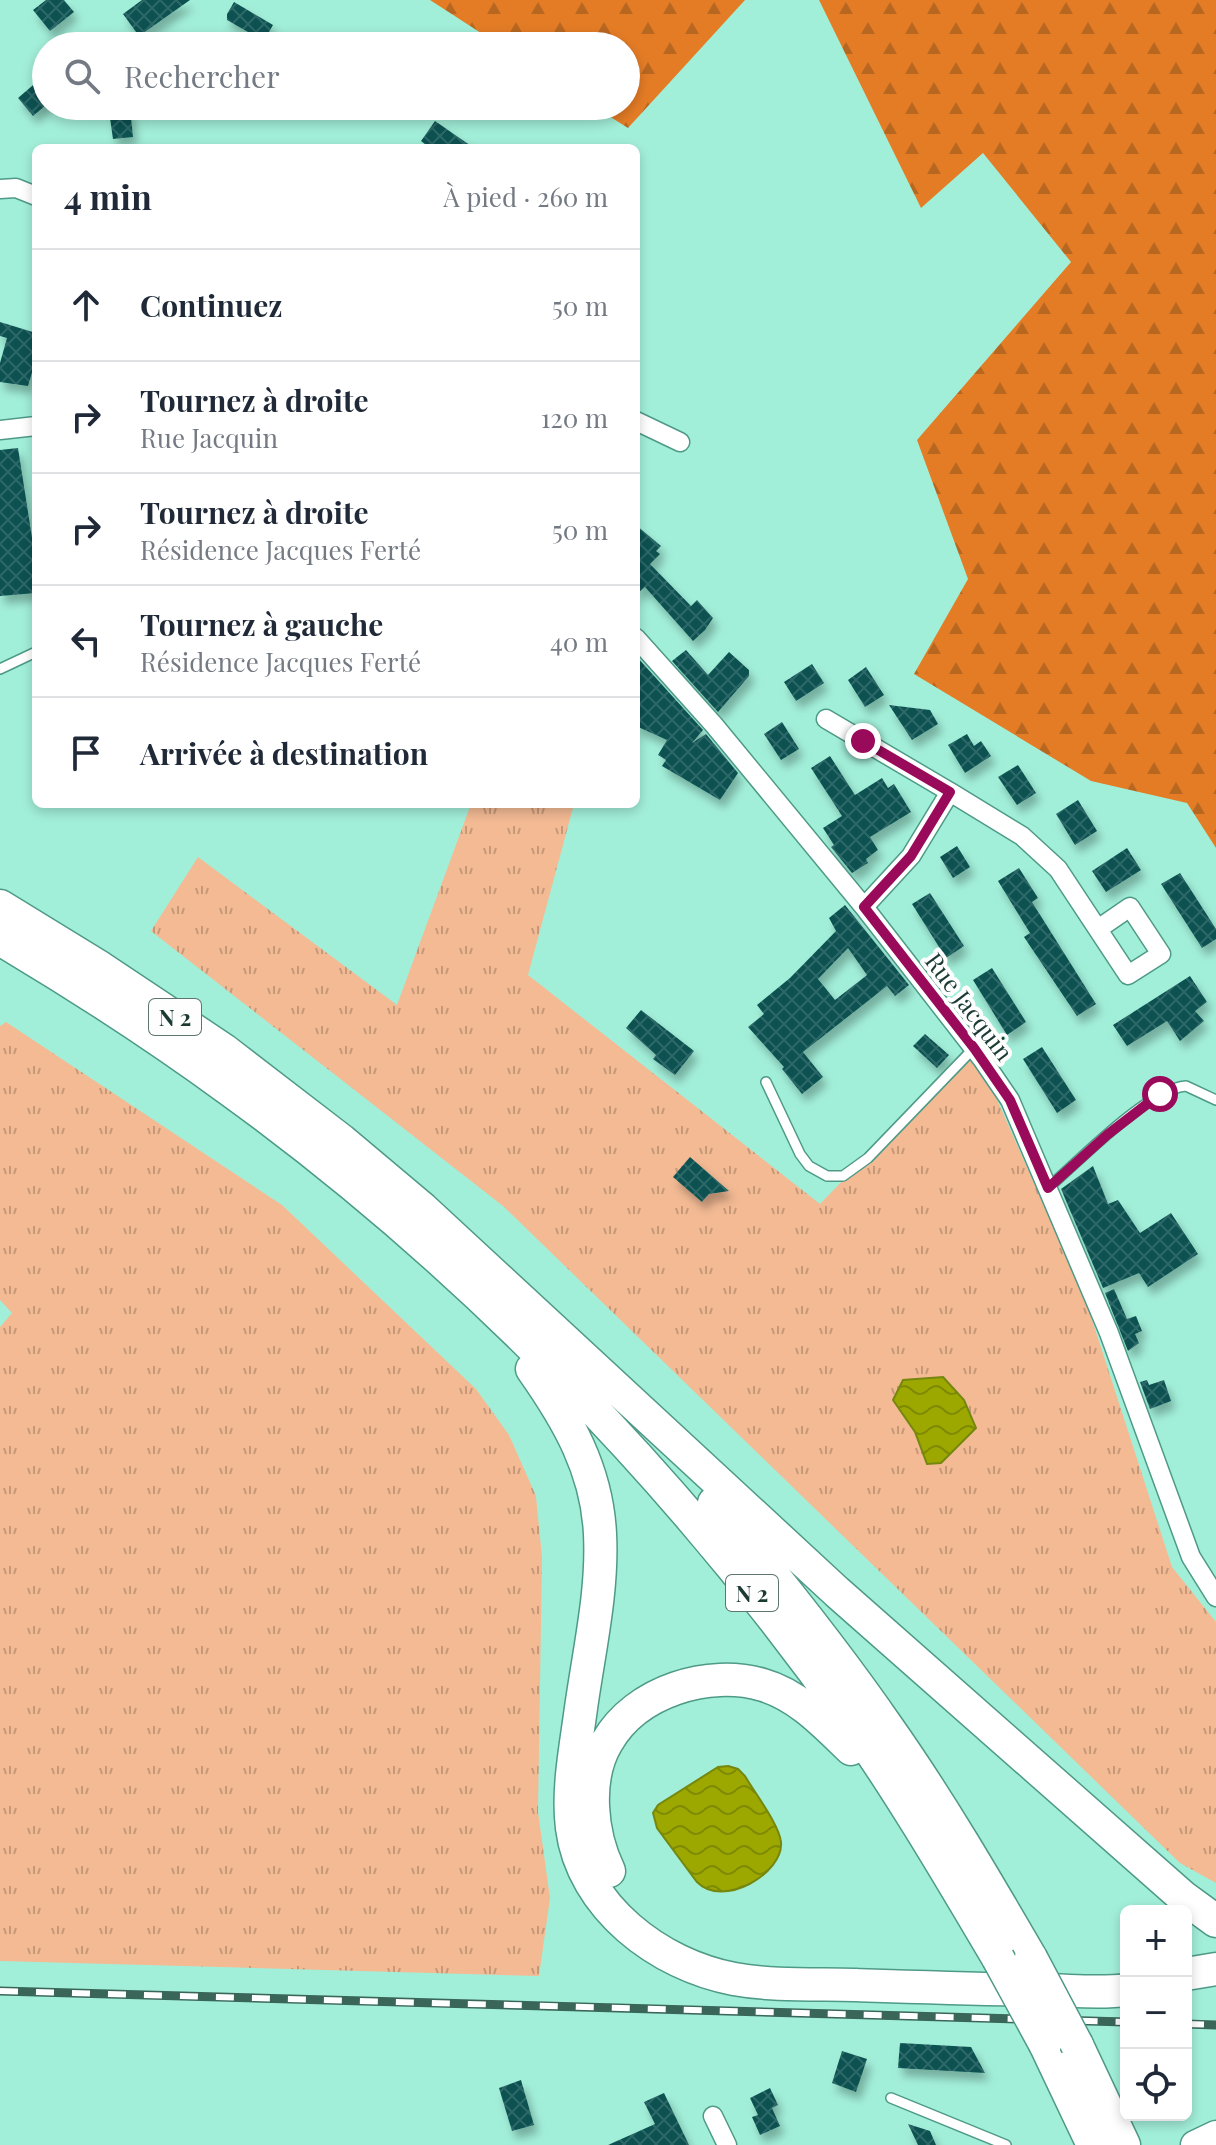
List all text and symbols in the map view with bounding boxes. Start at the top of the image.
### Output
search box [32,32,640,120]
icon: search [60,54,104,98]
text: Rechercher [124,56,280,96]
text: 4 min [64,173,152,219]
text: À pied · 260 m [443,179,608,214]
icon: ahead [64,283,108,327]
text: Continuez [140,285,282,325]
text: 50 m [552,288,608,323]
text: Tournez à droite [140,380,369,420]
icon: right [64,395,108,439]
text: 120 m [541,400,608,435]
text: Rue Jacquin [140,420,278,455]
text: Tournez à droite [140,492,369,532]
icon: right [64,507,108,551]
text: 50 m [552,512,608,547]
text: Résidence Jacques Ferté [140,532,421,567]
text: Tournez à gauche [140,604,383,644]
icon: left [64,619,108,663]
text: 40 m [550,624,608,659]
text: Résidence Jacques Ferté [140,644,421,679]
route end [845,723,881,759]
icon: arrive [64,731,108,775]
text: Arrivée à destination [140,733,428,773]
street label: Rue Jacquin [919,946,1021,1066]
road number: N 2 [149,999,201,1035]
route start [1142,1076,1178,1112]
road number: N 2 [726,1575,778,1611]
map controls [1120,1905,1192,2121]
button: + [1120,1905,1192,1977]
button: − [1120,1977,1192,2049]
button: locate [1120,2049,1192,2121]

